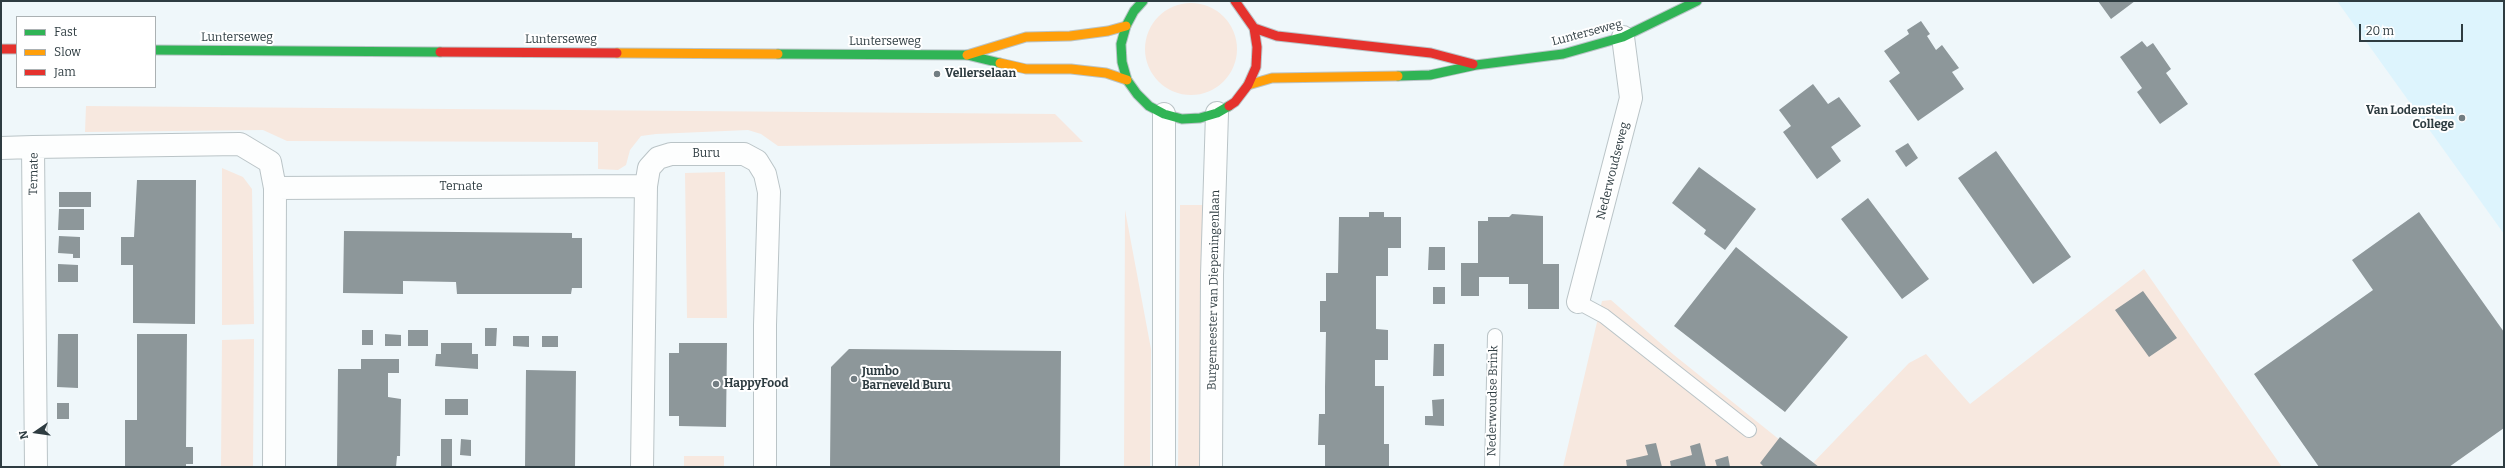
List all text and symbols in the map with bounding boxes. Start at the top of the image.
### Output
legend [16,16,156,88]
scale bar [2361,16,2465,42]
street label: Lunterseweg [1550,17,1624,49]
text: 20 m [2366,24,2394,38]
text: Fast [54,25,77,39]
street label: Lunterseweg [201,31,273,45]
street label: Lunterseweg [525,33,597,47]
street label: Lunterseweg [849,35,921,49]
text: Slow [54,45,81,59]
text: Jam [54,65,76,79]
place label: Vellerselaan [945,67,1016,81]
marker: Vellerselaan [932,69,942,79]
place label: Van Lodenstein College [2366,104,2454,132]
marker: Van Lodenstein College [2457,113,2467,123]
street label: Nederwoudseweg [1594,121,1632,221]
street label: Buru [692,147,720,161]
street label: Ternate [26,152,42,196]
street label: Ternate [439,180,483,194]
street label: Burgemeester van Diepeningenlaan [1205,190,1223,390]
street label: Nederwoudse Brink [1485,345,1501,457]
place label: Jumbo Barneveld Buru [862,365,951,393]
marker: Jumbo Barneveld Buru [849,374,859,384]
place label: HappyFood [724,377,788,391]
marker: HappyFood [711,379,721,389]
north arrow [16,412,56,452]
text: N [17,429,31,440]

